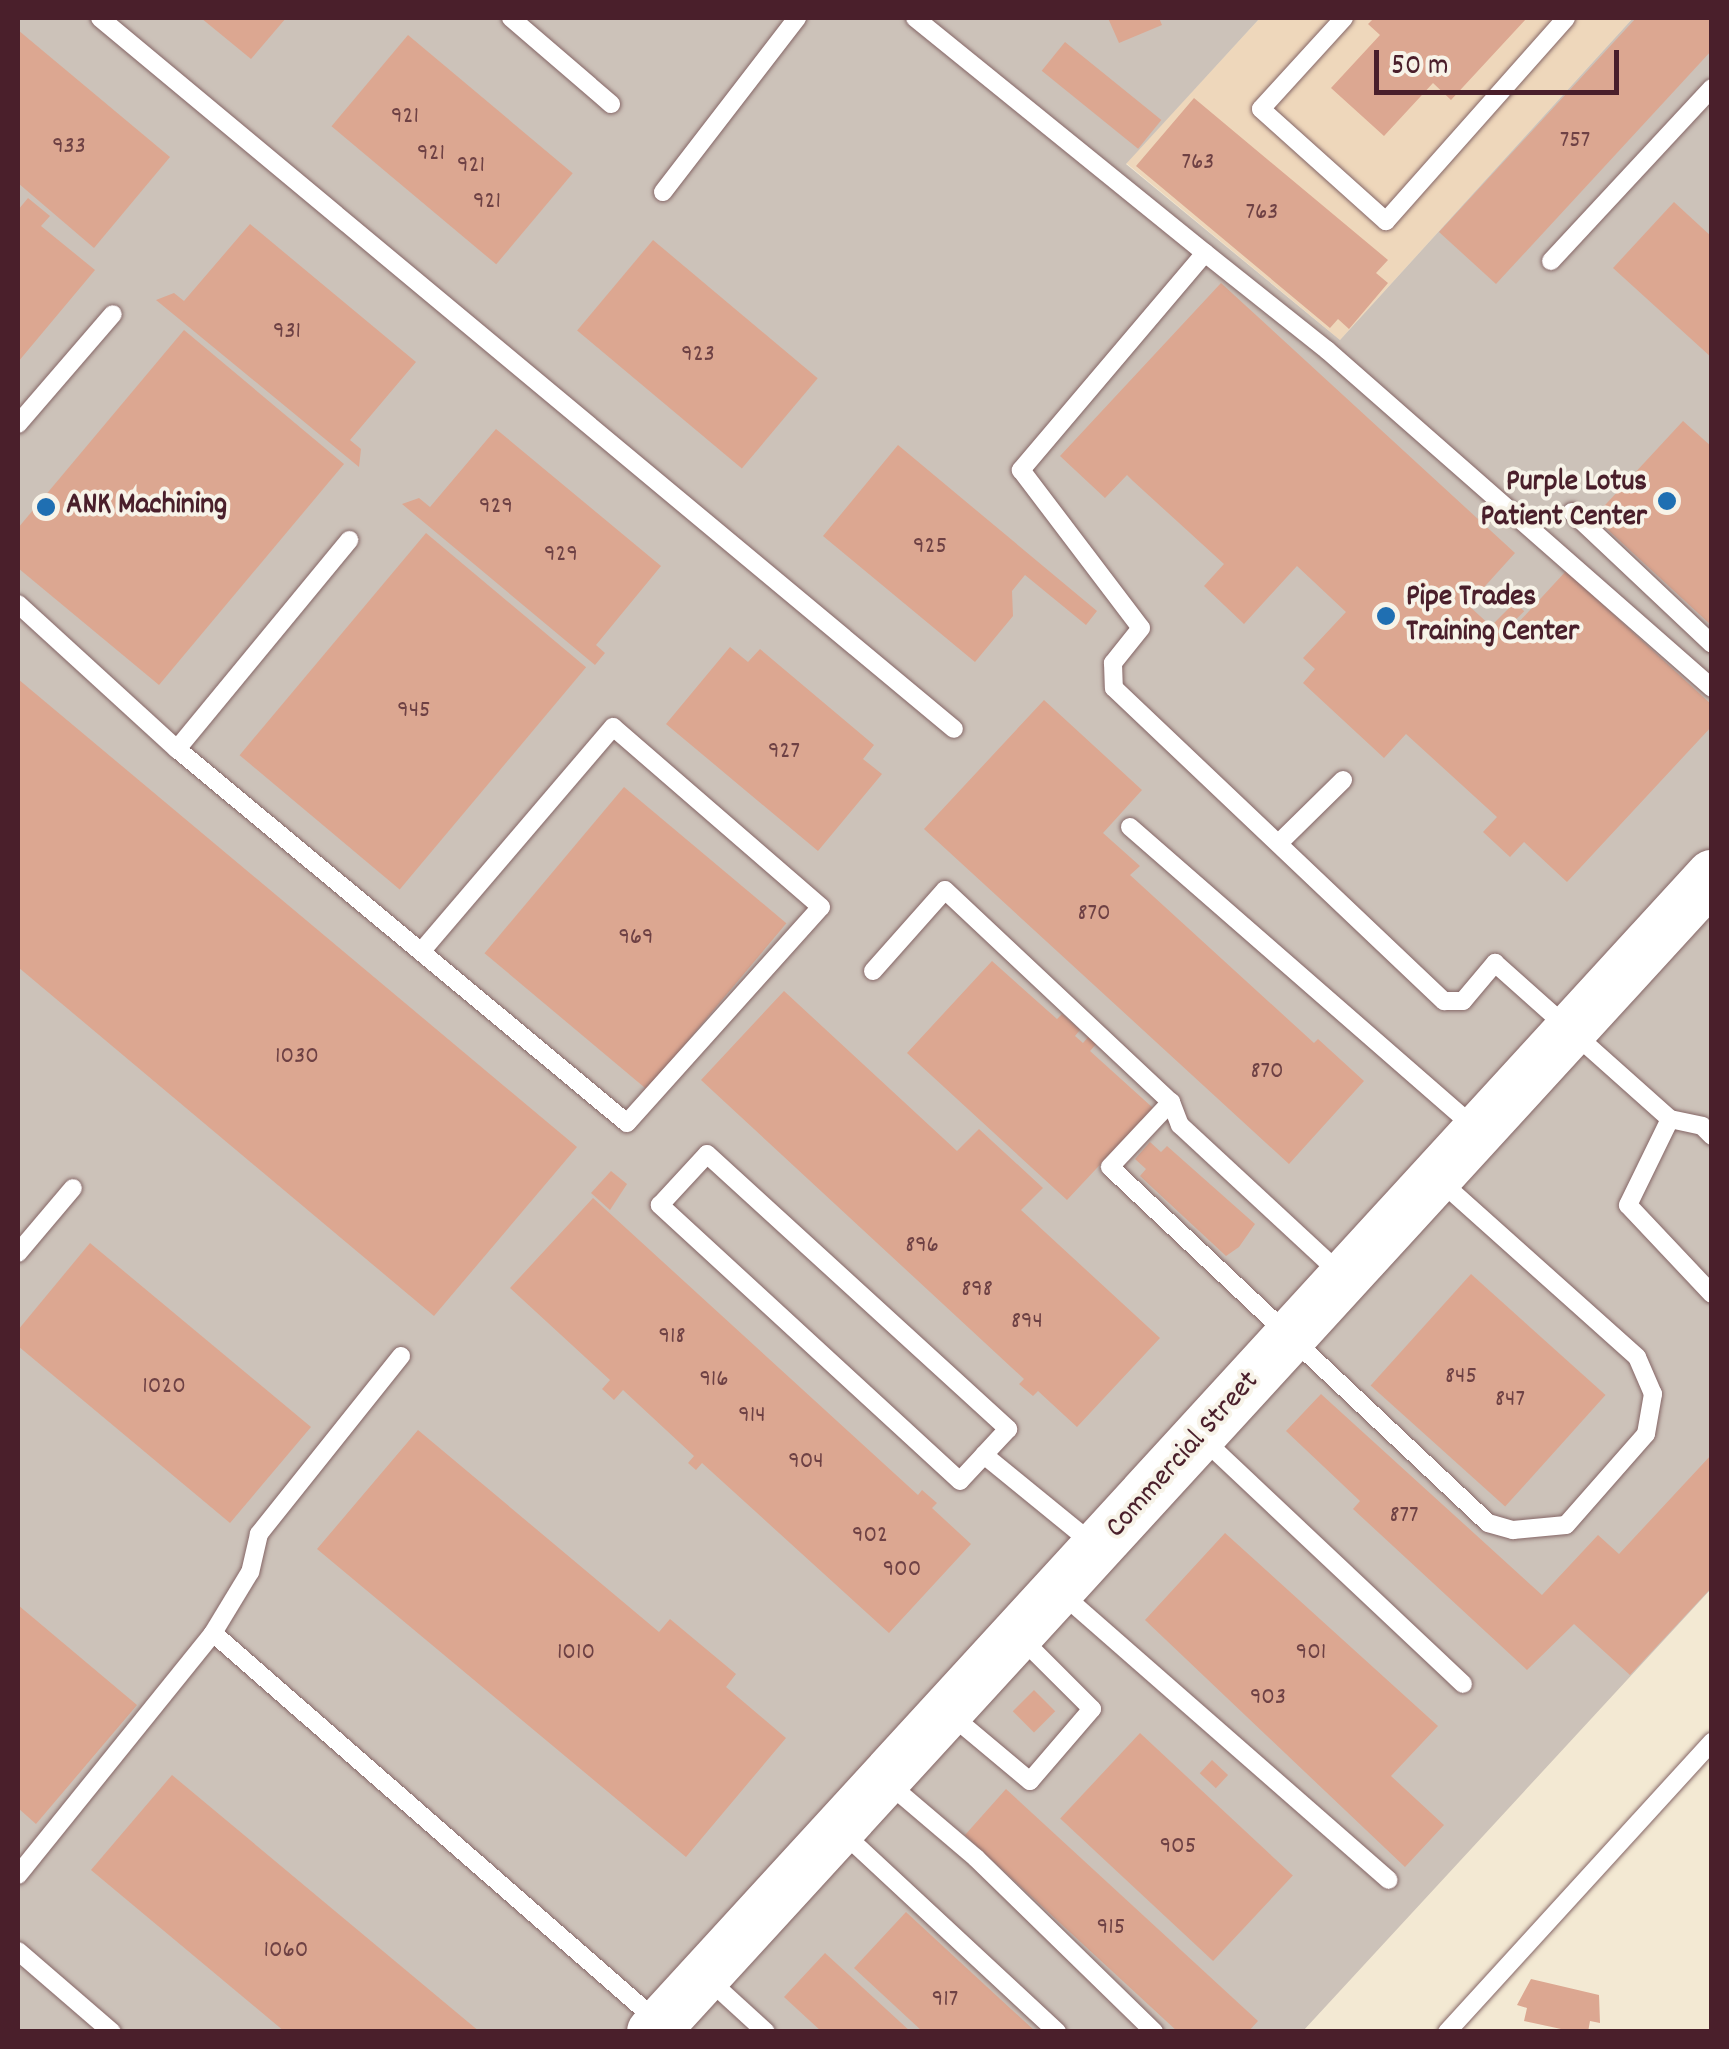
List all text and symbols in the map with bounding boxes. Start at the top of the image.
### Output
scale bar [1379,30,1624,92]
text: 50 m [1391,46,1449,89]
house number: 921 [391,102,419,132]
house number: 757 [1560,126,1590,156]
house number: 933 [52,132,86,162]
house number: 921 [417,139,445,169]
house number: 763 [1182,148,1214,178]
house number: 921 [457,151,485,181]
house number: 921 [473,187,501,217]
house number: 763 [1246,198,1278,228]
house number: 931 [273,317,301,347]
house number: 923 [681,340,715,370]
place label: Purple Lotus Patient Center [1480,466,1647,536]
place label: ANK Machining [66,489,227,525]
marker: Purple Lotus Patient Center [1656,490,1678,512]
house number: 929 [479,492,513,522]
marker: ANK Machining [35,496,57,518]
house number: 925 [913,532,947,562]
house number: 929 [544,540,578,570]
place label: Pipe Trades Training Center [1406,581,1579,652]
marker: Pipe Trades Training Center [1375,605,1397,627]
house number: 945 [397,696,431,726]
house number: 927 [768,737,800,767]
house number: 870 [1077,899,1111,929]
house number: 969 [618,923,654,953]
house number: 1030 [275,1042,319,1072]
house number: 870 [1250,1057,1284,1087]
house number: 896 [905,1231,939,1261]
house number: 898 [961,1275,993,1305]
house number: 894 [1011,1307,1043,1337]
house number: 918 [659,1322,685,1352]
house number: 845 [1445,1362,1477,1392]
house number: 916 [699,1365,729,1395]
street label: Commercial Street [1100,1365,1268,1547]
house number: 1020 [142,1372,186,1402]
house number: 847 [1495,1385,1525,1415]
house number: 914 [738,1401,766,1431]
house number: 904 [788,1447,824,1477]
house number: 877 [1389,1501,1419,1531]
house number: 902 [852,1521,888,1551]
house number: 900 [883,1555,921,1585]
house number: 1010 [557,1638,595,1668]
house number: 901 [1296,1638,1326,1668]
house number: 903 [1250,1683,1286,1713]
house number: 905 [1160,1832,1196,1862]
house number: 915 [1097,1913,1125,1943]
house number: 1060 [264,1936,308,1966]
house number: 917 [932,1985,958,2015]

